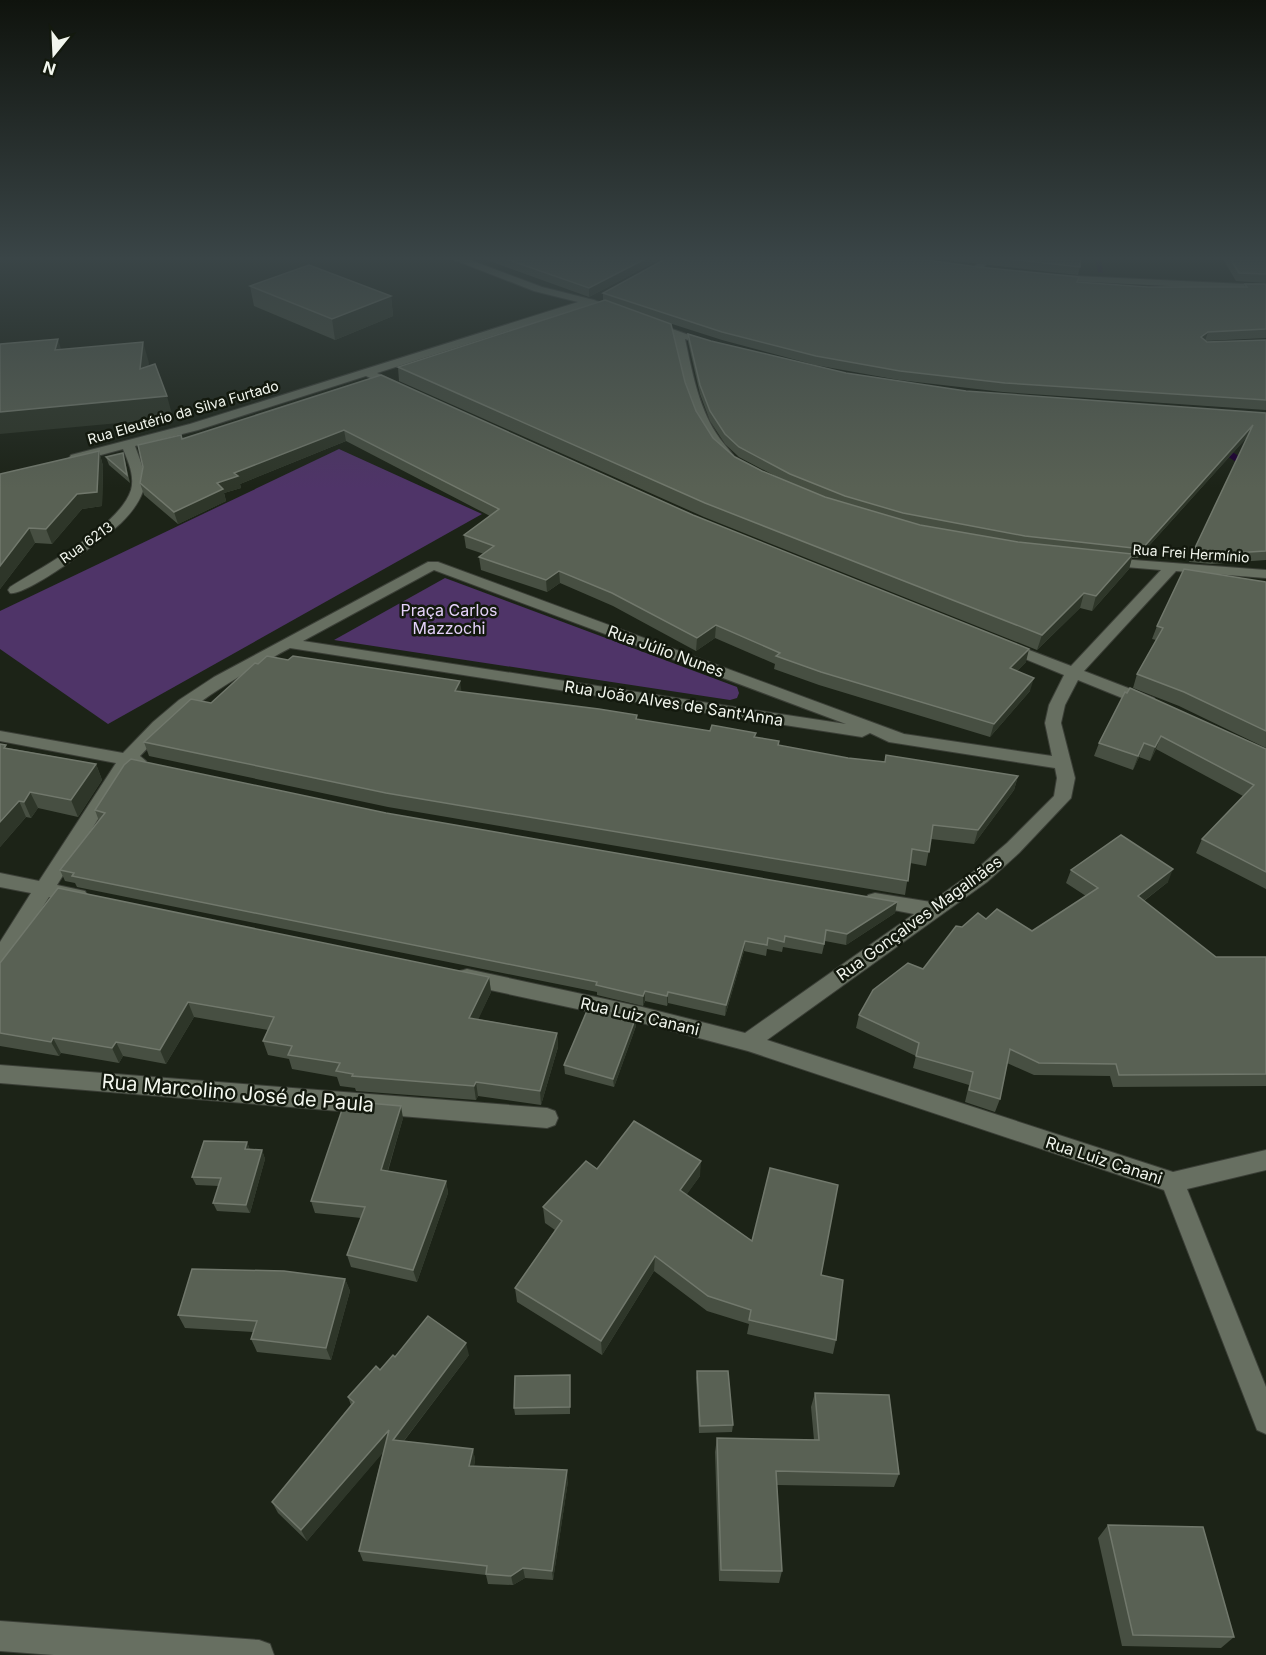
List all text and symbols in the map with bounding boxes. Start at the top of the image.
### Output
north arrow [24,24,84,84]
text: N [40,57,58,80]
street label: Rua Eleutério da Silva Furtado [85,377,281,447]
street label: Rua 6213 [56,518,116,566]
street label: Rua Frei Hermínio [1132,540,1250,566]
park label: Praça Carlos Mazzochi [401,600,497,638]
street label: Rua Júlio Nunes [605,621,727,681]
street label: Rua João Alves de Sant'Anna [563,676,785,730]
street label: Rua Gonçalves Magalhães [832,851,1006,985]
street label: Rua Luiz Canani [579,993,701,1039]
street label: Rua Marcolino José de Paula [101,1069,375,1117]
street label: Rua Luiz Canani [1043,1132,1165,1188]

